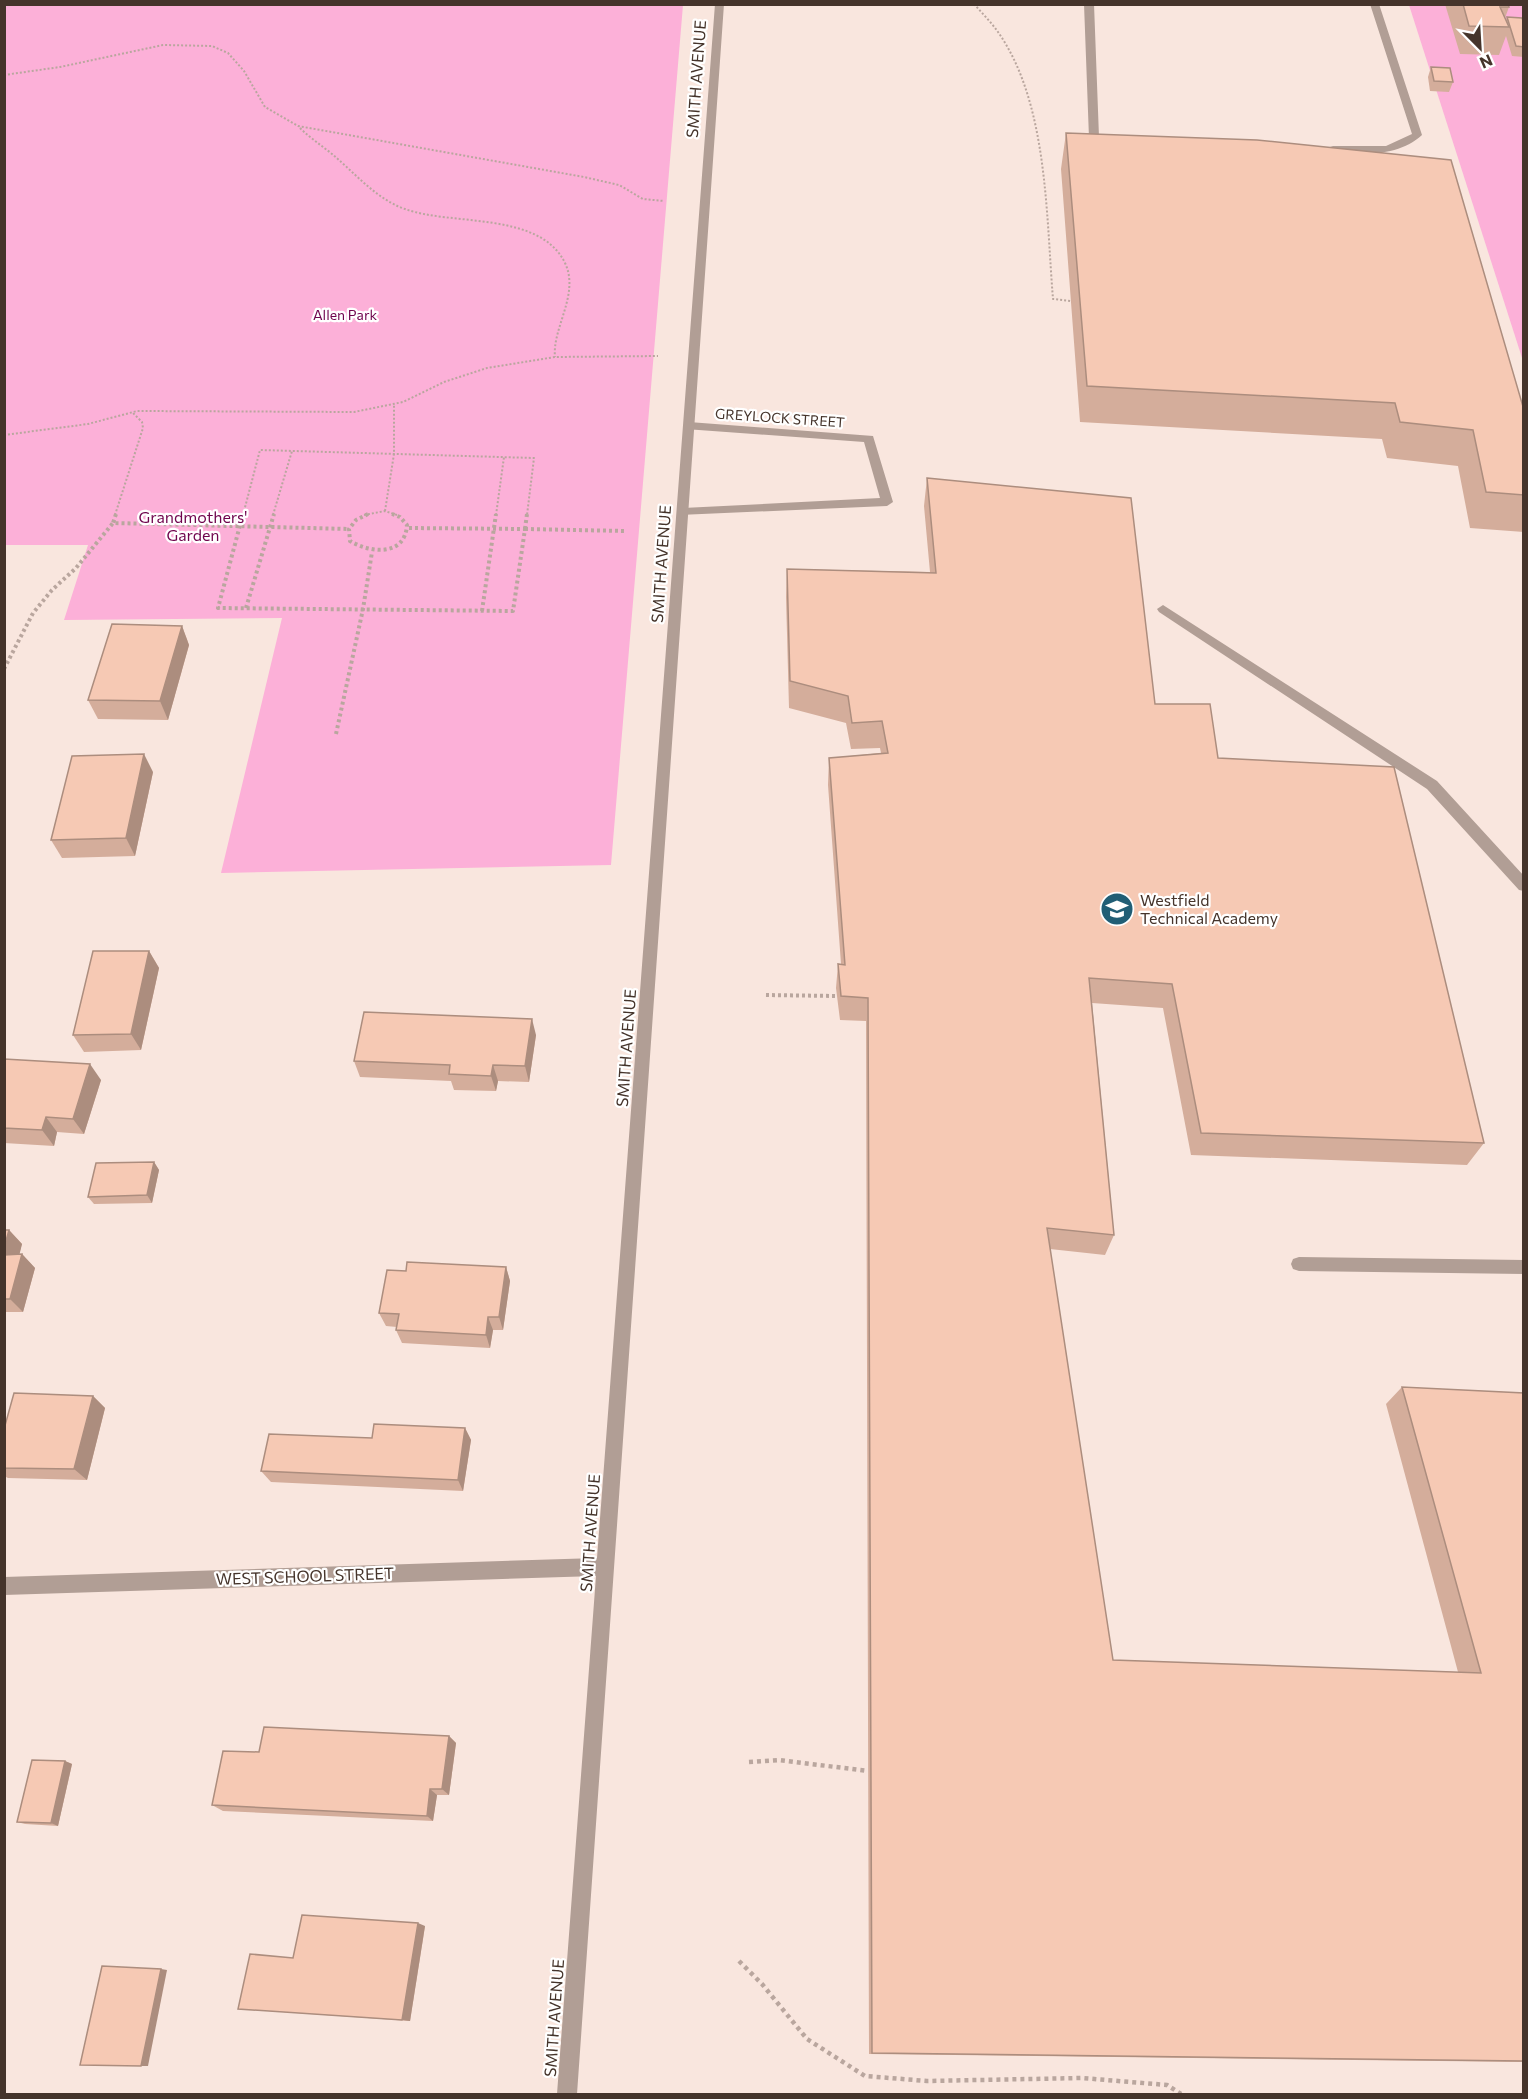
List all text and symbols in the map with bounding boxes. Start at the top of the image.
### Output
north arrow [1450,18,1510,78]
street label: SMITH AVENUE [682,19,709,139]
text: N [1477,51,1496,73]
park label: Allen Park [313,306,377,323]
street label: GREYLOCK STREET [715,404,845,431]
street label: SMITH AVENUE [647,504,674,624]
park label: Grandmothers' Garden [139,507,247,544]
place label: Westfield Technical Academy [1140,890,1278,927]
school or university icon: Westfield Technical Academy [1099,891,1135,927]
street label: SMITH AVENUE [612,988,639,1108]
street label: SMITH AVENUE [576,1473,603,1593]
street label: WEST SCHOOL STREET [215,1563,394,1588]
street label: SMITH AVENUE [540,1958,567,2078]

